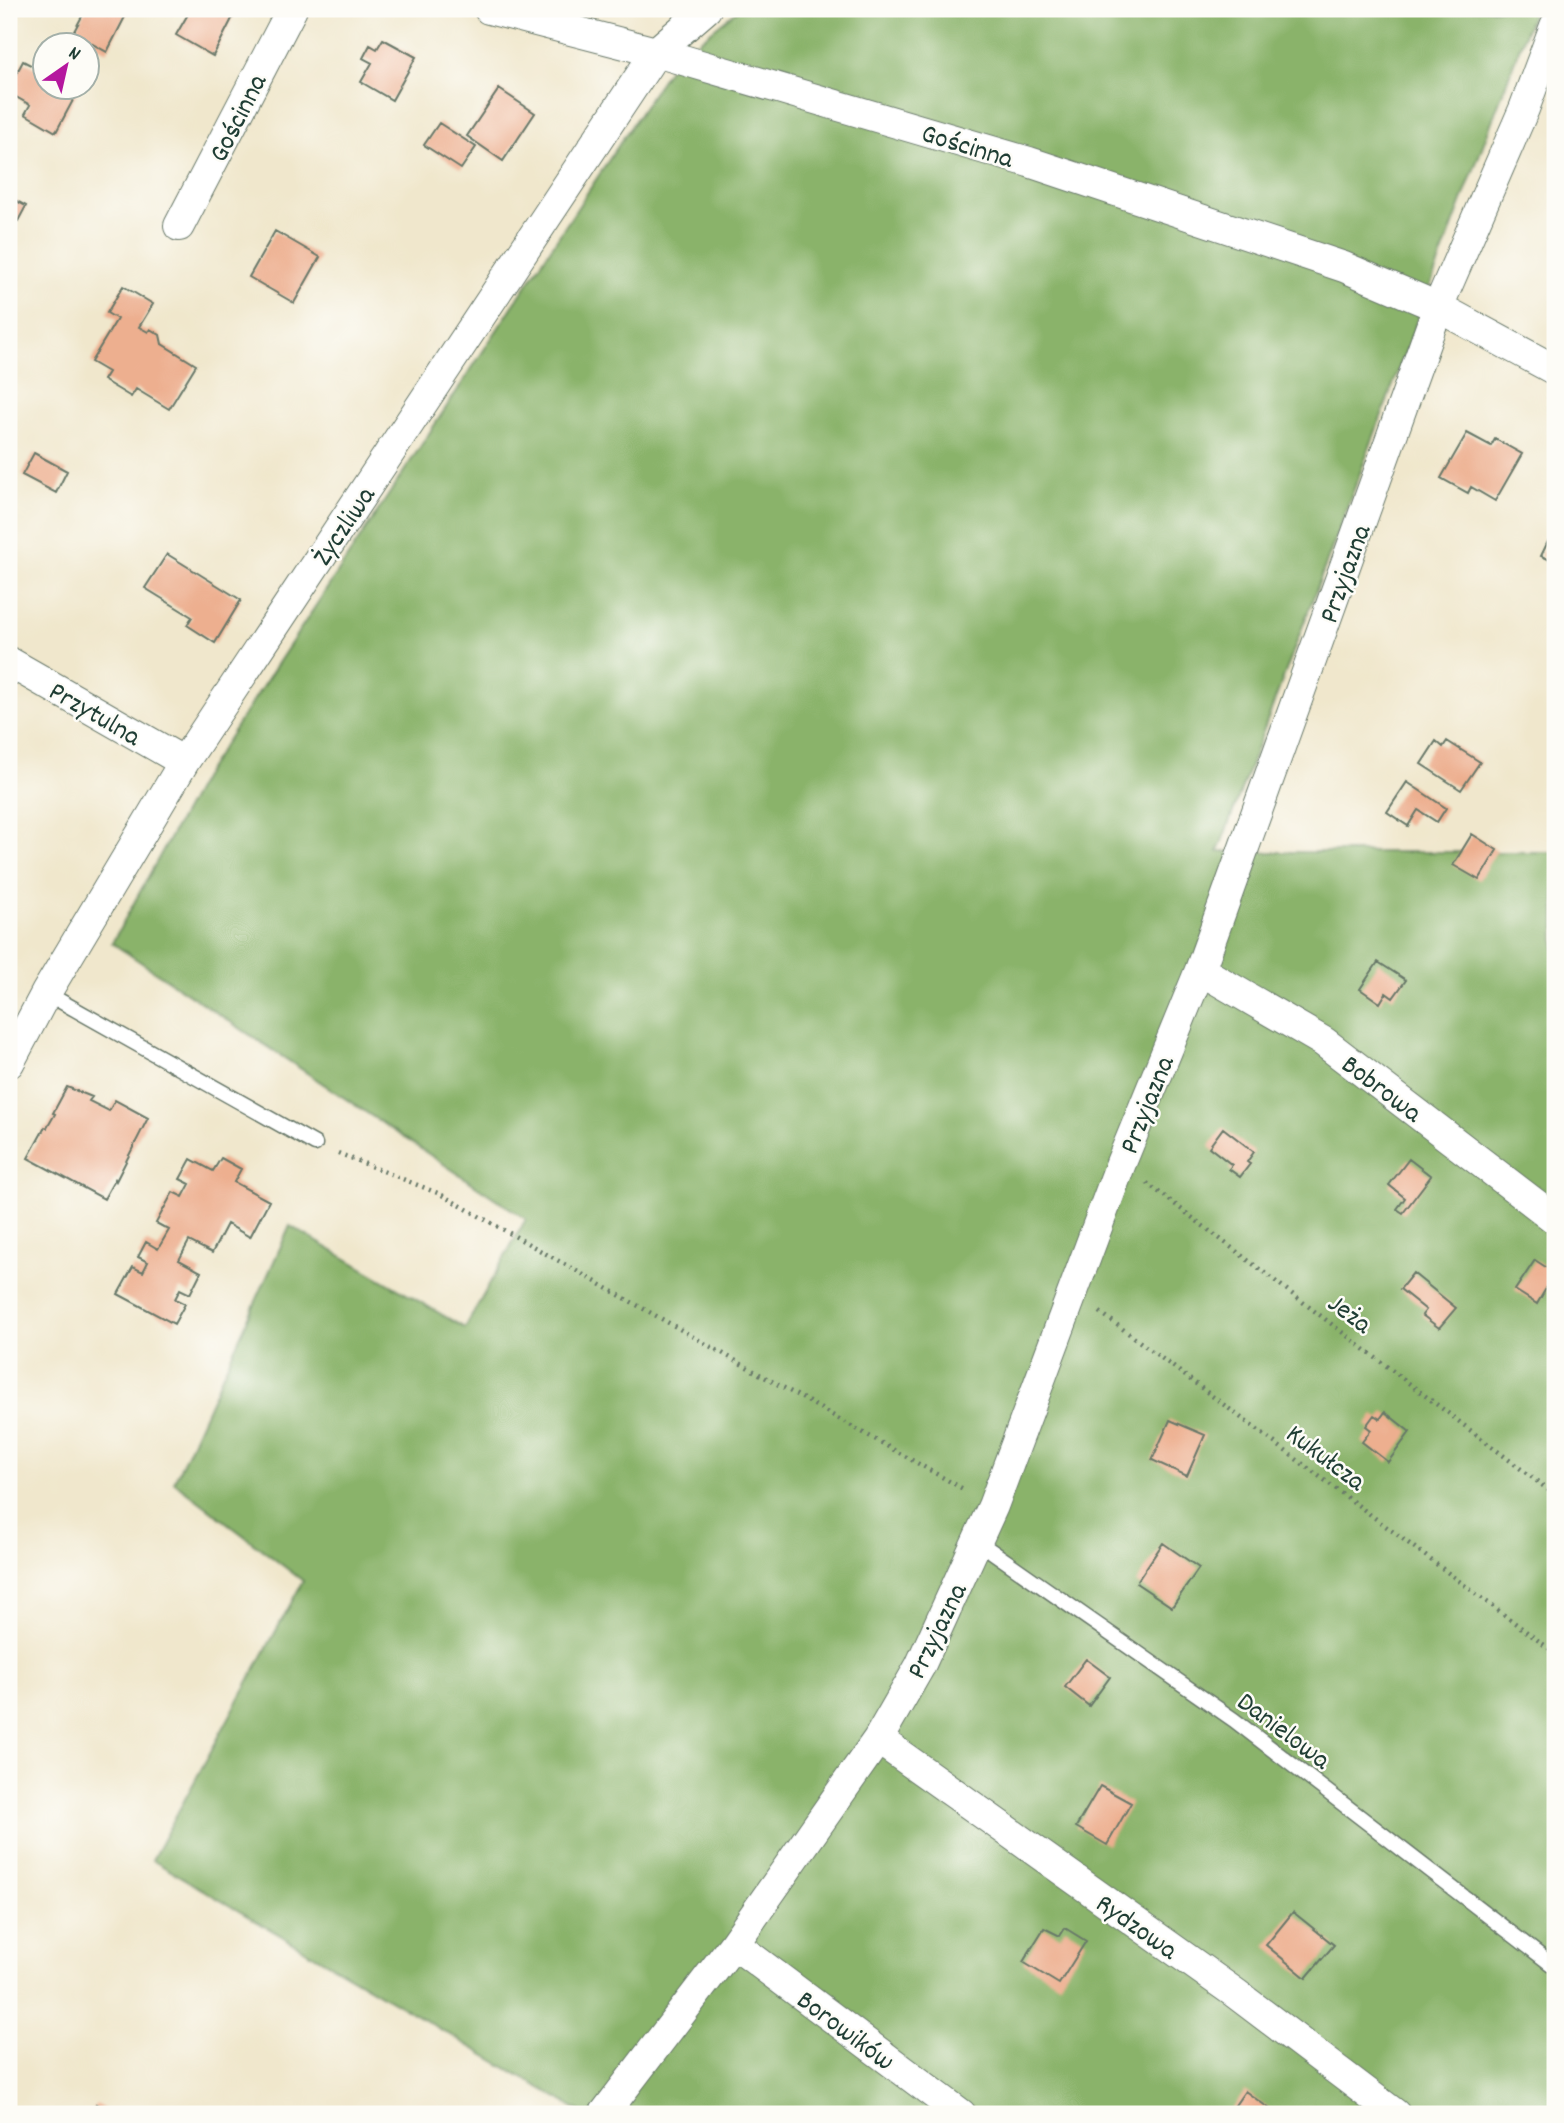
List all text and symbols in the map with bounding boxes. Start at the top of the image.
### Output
north arrow [32,32,102,102]
text: N [62,41,85,69]
street label: Gościnna [201,68,280,170]
street label: Gościnna [916,116,1018,182]
street label: Życzliwa [305,479,388,576]
street label: Przyjazna [1311,519,1384,630]
street label: Przytulna [40,674,148,759]
street label: Bobrowa [1331,1047,1429,1135]
street label: Przyjazna [1112,1050,1188,1161]
street label: Jeża [1317,1286,1379,1346]
street label: Kukułcza [1276,1417,1373,1504]
street label: Przyjazna [899,1577,980,1687]
street label: Danielowa [1227,1684,1338,1782]
street label: Rydzowa [1086,1886,1185,1972]
street label: Borowików [787,1983,901,2083]

